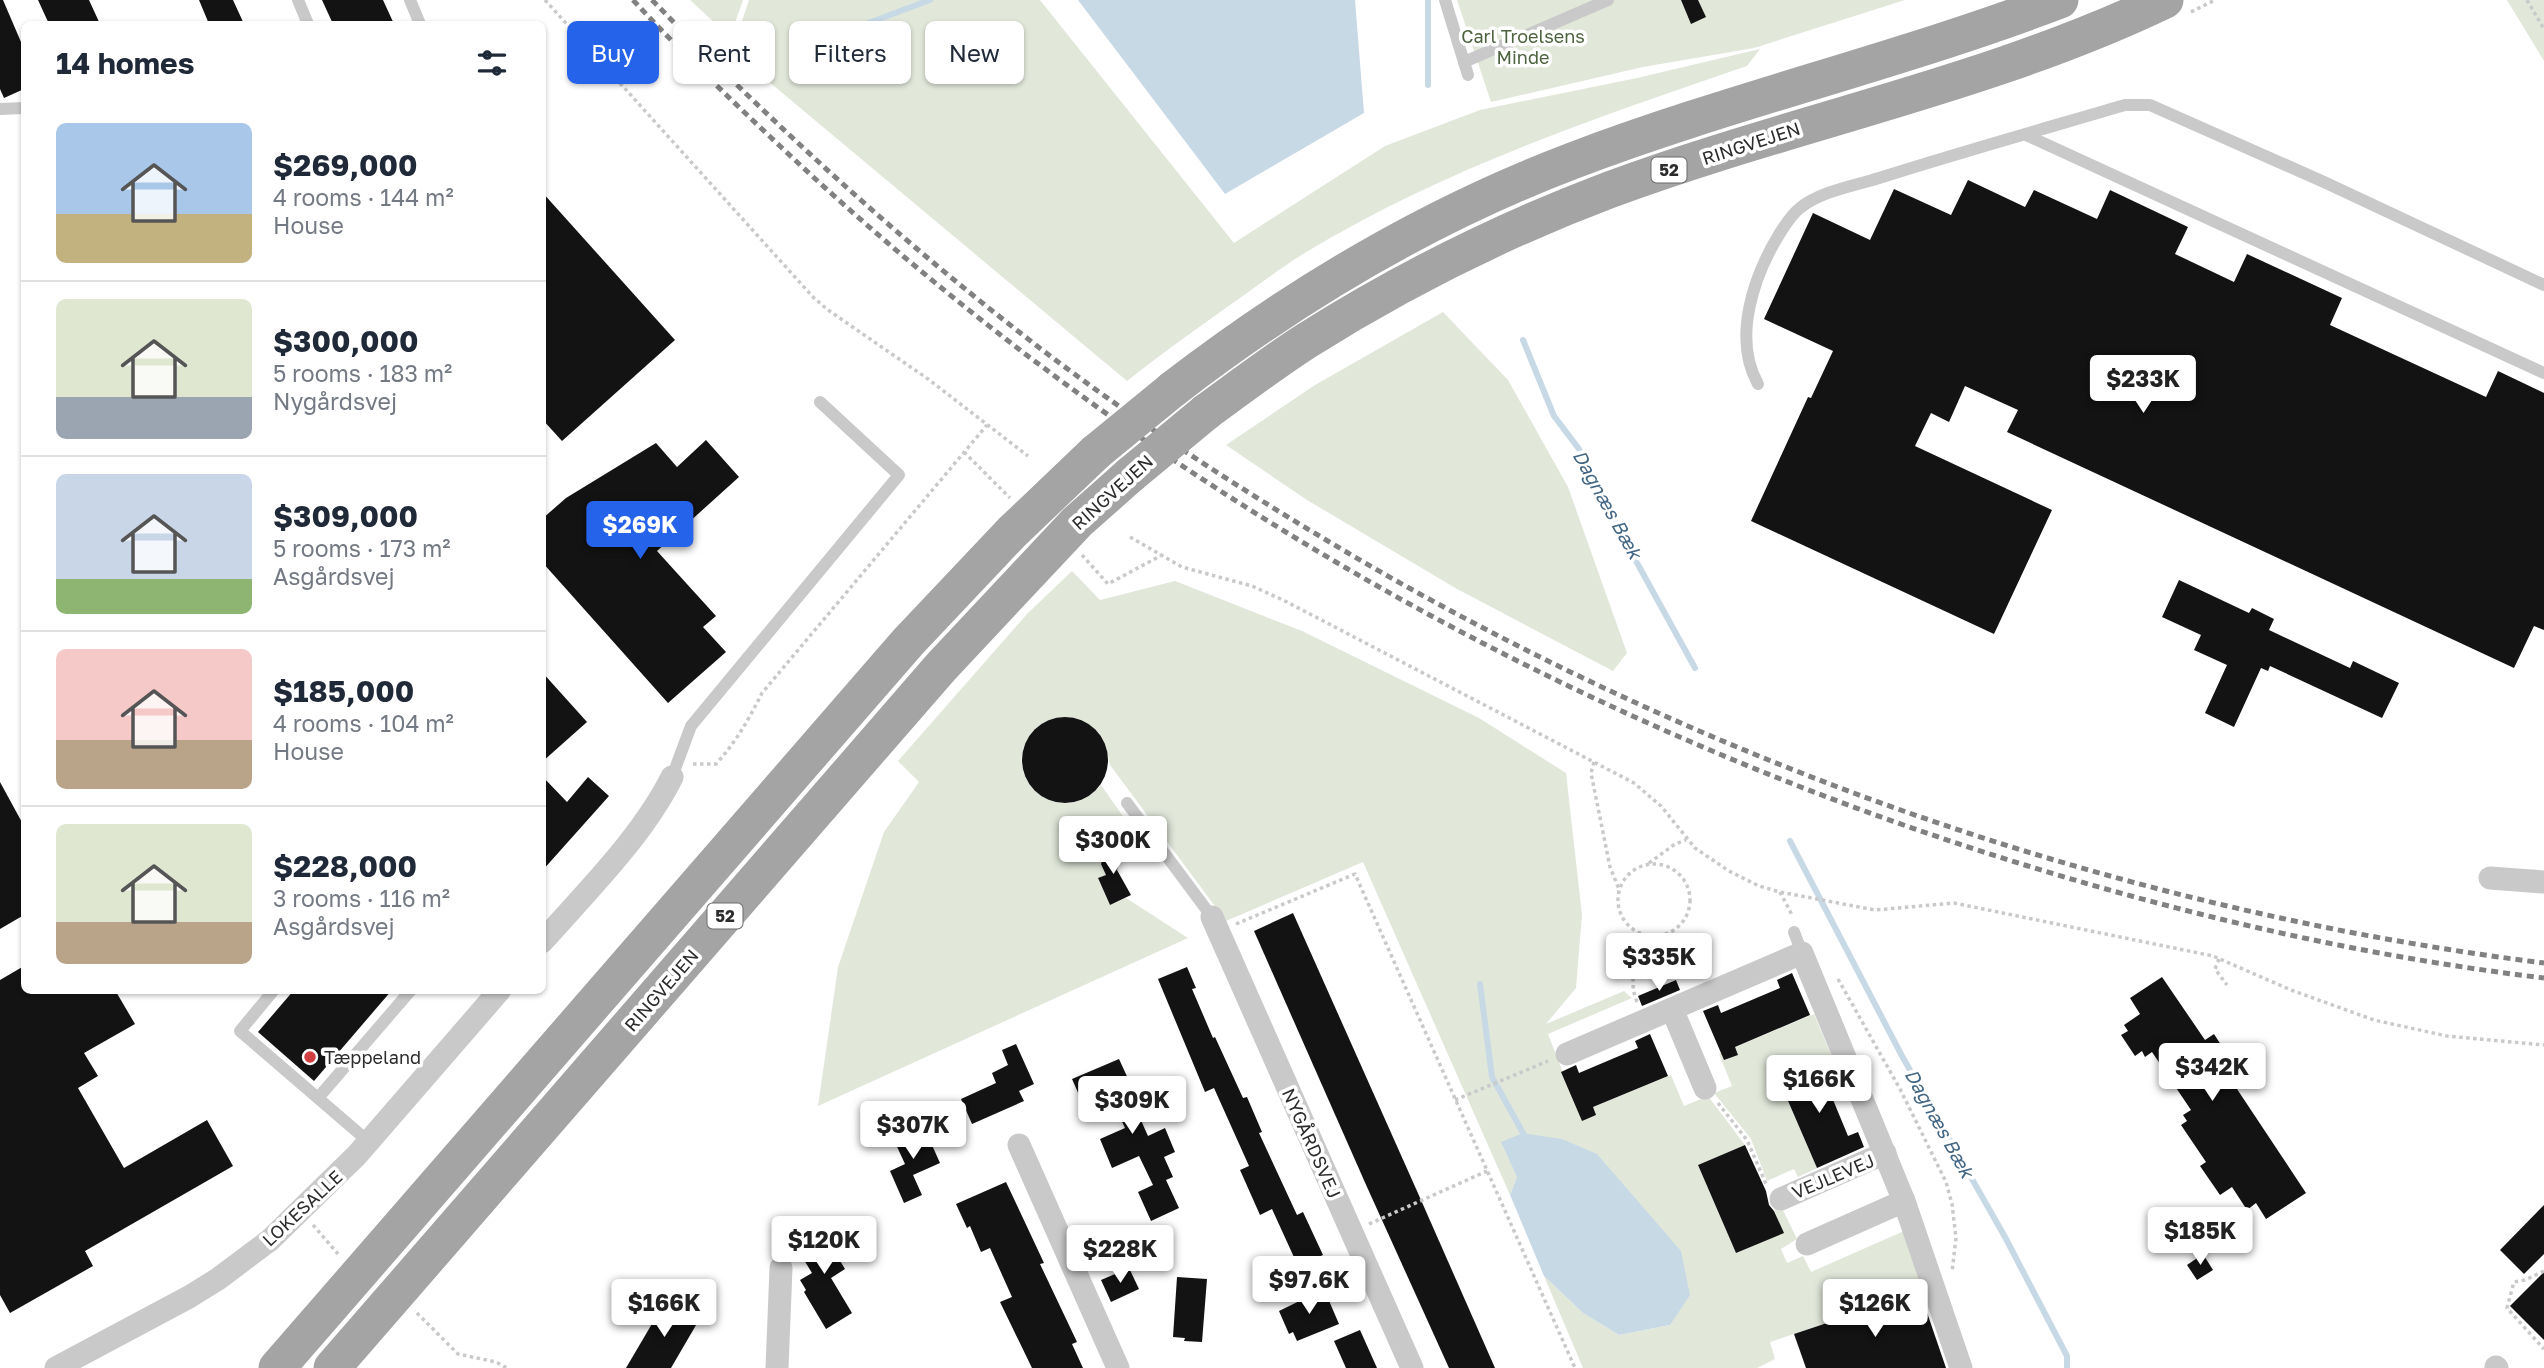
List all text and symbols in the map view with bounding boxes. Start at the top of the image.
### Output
chip: Buy [567,21,659,84]
chip: Rent [673,21,775,84]
chip: Filters [789,21,911,84]
chip: New [925,21,1024,84]
park label: Carl Troelsens Minde [1461,25,1585,68]
icon: filters [473,44,511,82]
text: 14 homes [56,45,195,81]
street label: RINGVEJEN [1699,117,1803,169]
text: $269,000 [273,147,418,183]
icon: home [112,151,196,235]
road number: 52 [1652,158,1686,182]
text: 4 rooms · 144 m² [273,183,454,211]
text: House [273,211,344,239]
text: $300,000 [273,323,419,359]
icon: home [112,327,196,411]
pin: $233K [2094,356,2192,415]
text: 5 rooms · 183 m² [273,359,452,387]
text: $233K [2106,364,2180,392]
text: Nygårdsvej [273,387,397,415]
water label: Dagnæs Bæk [1569,445,1649,565]
street label: RINGVEJEN [1067,450,1157,534]
text: $309,000 [273,498,418,534]
icon: home [112,502,196,586]
pin: $269K [591,502,689,561]
text: $269K [602,510,678,538]
text: 5 rooms · 173 m² [273,534,451,562]
text: Asgårdsvej [273,562,395,590]
text: $185,000 [273,673,414,709]
icon: home [112,677,196,761]
text: 4 rooms · 104 m² [273,709,454,737]
text: House [273,737,344,765]
pin: $300K [1064,816,1162,876]
text: $300K [1075,825,1151,853]
text: $228,000 [273,848,417,884]
icon: home [112,852,196,936]
text: 3 rooms · 116 m² [273,884,450,912]
road number: 52 [708,904,742,928]
text: Asgårdsvej [273,912,395,940]
pin: $335K [1610,934,1708,993]
text: $335K [1622,942,1696,970]
street label: RINGVEJEN [619,944,703,1036]
pin: $342K [2163,1044,2261,1103]
place label: Tæppeland [324,1046,421,1068]
marker: Tæppeland [302,1049,318,1065]
text: $342K [2175,1052,2249,1080]
pin: $166K [1770,1056,1868,1115]
text: $166K [1782,1064,1856,1092]
water label: Dagnæs Bæk [1901,1064,1981,1184]
pin: $309K [1083,1076,1181,1136]
text: $309K [1094,1085,1170,1113]
street label: NYGÅRDSVEJ [1278,1085,1346,1201]
pin: $307K [864,1102,962,1161]
text: $307K [876,1110,950,1138]
street label: VEJLEVEJ [1788,1149,1878,1203]
street label: LOKESALLE [258,1165,346,1251]
pin: $185K [2151,1208,2249,1267]
pin: $120K [775,1216,873,1276]
text: $185K [2164,1216,2236,1244]
text: $120K [788,1225,860,1253]
pin: $228K [1071,1226,1169,1285]
text: $228K [1083,1234,1157,1262]
pin: $97.6K [1252,1256,1366,1316]
text: $97.6K [1268,1265,1350,1293]
pin: $166K [615,1280,713,1339]
pin: $126K [1826,1280,1924,1339]
text: $166K [627,1288,701,1316]
text: $126K [1839,1288,1911,1316]

